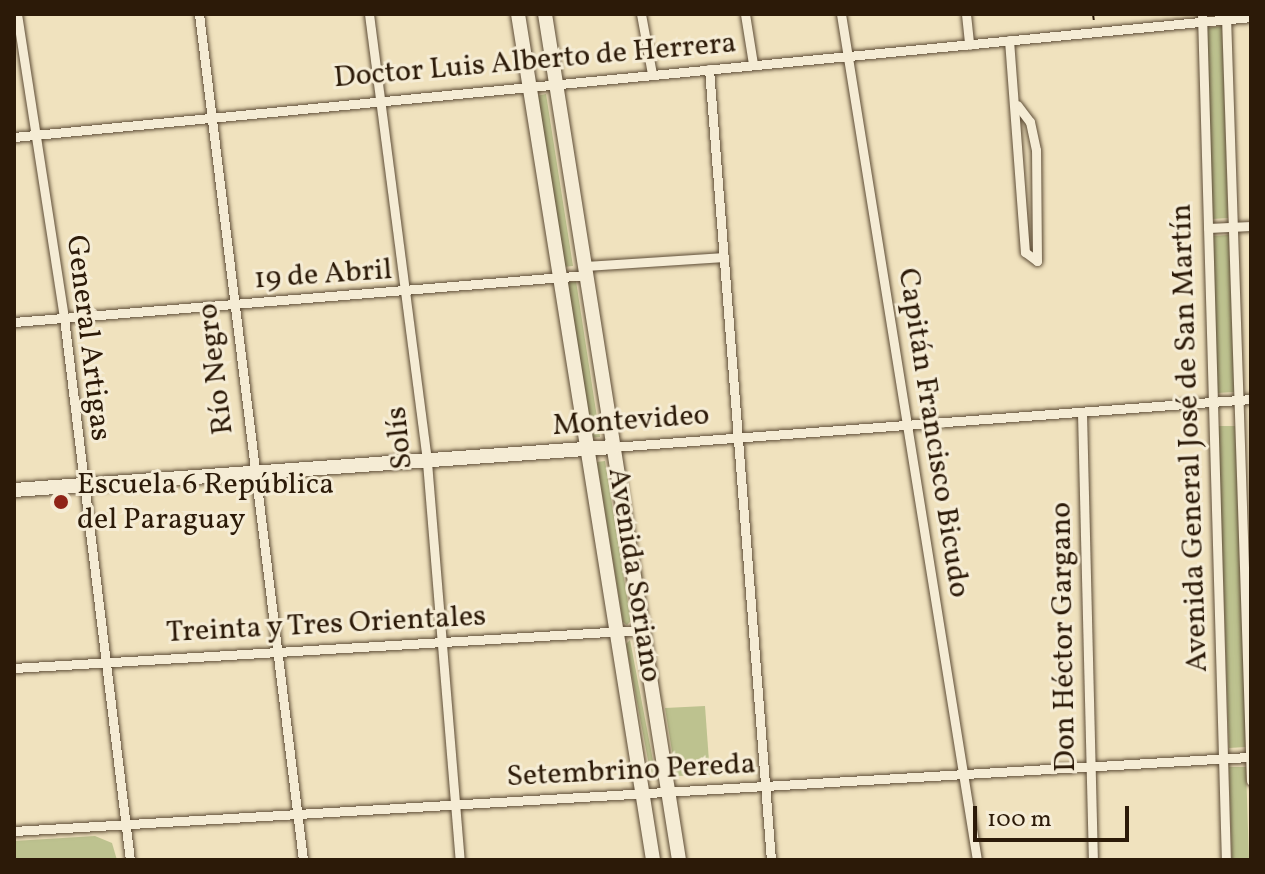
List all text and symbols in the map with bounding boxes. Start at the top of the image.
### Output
street label: Doctor Luis Alberto de Herrera [332,25,738,97]
street label: Avenida General José de San Martín [1164,203,1216,673]
street label: General Artigas [58,233,118,443]
street label: 19 de Abril [253,252,393,298]
street label: Capitán Francisco Bicudo [889,266,977,600]
street label: Río Negro [190,301,242,437]
street label: Montevideo [551,398,711,444]
street label: Solís [379,405,421,471]
street label: Avenida Soriano [599,465,669,685]
place label: Escuela 6 República del Paraguay [77,467,334,538]
marker: Escuela 6 República del Paraguay [52,493,70,511]
street label: Don Héctor Gargano [1044,502,1084,772]
street label: Treinta y Tres Orientales [164,599,488,651]
street label: Setembrino Pereda [506,746,756,796]
scale bar [977,790,1133,840]
text: 100 m [987,803,1052,837]

